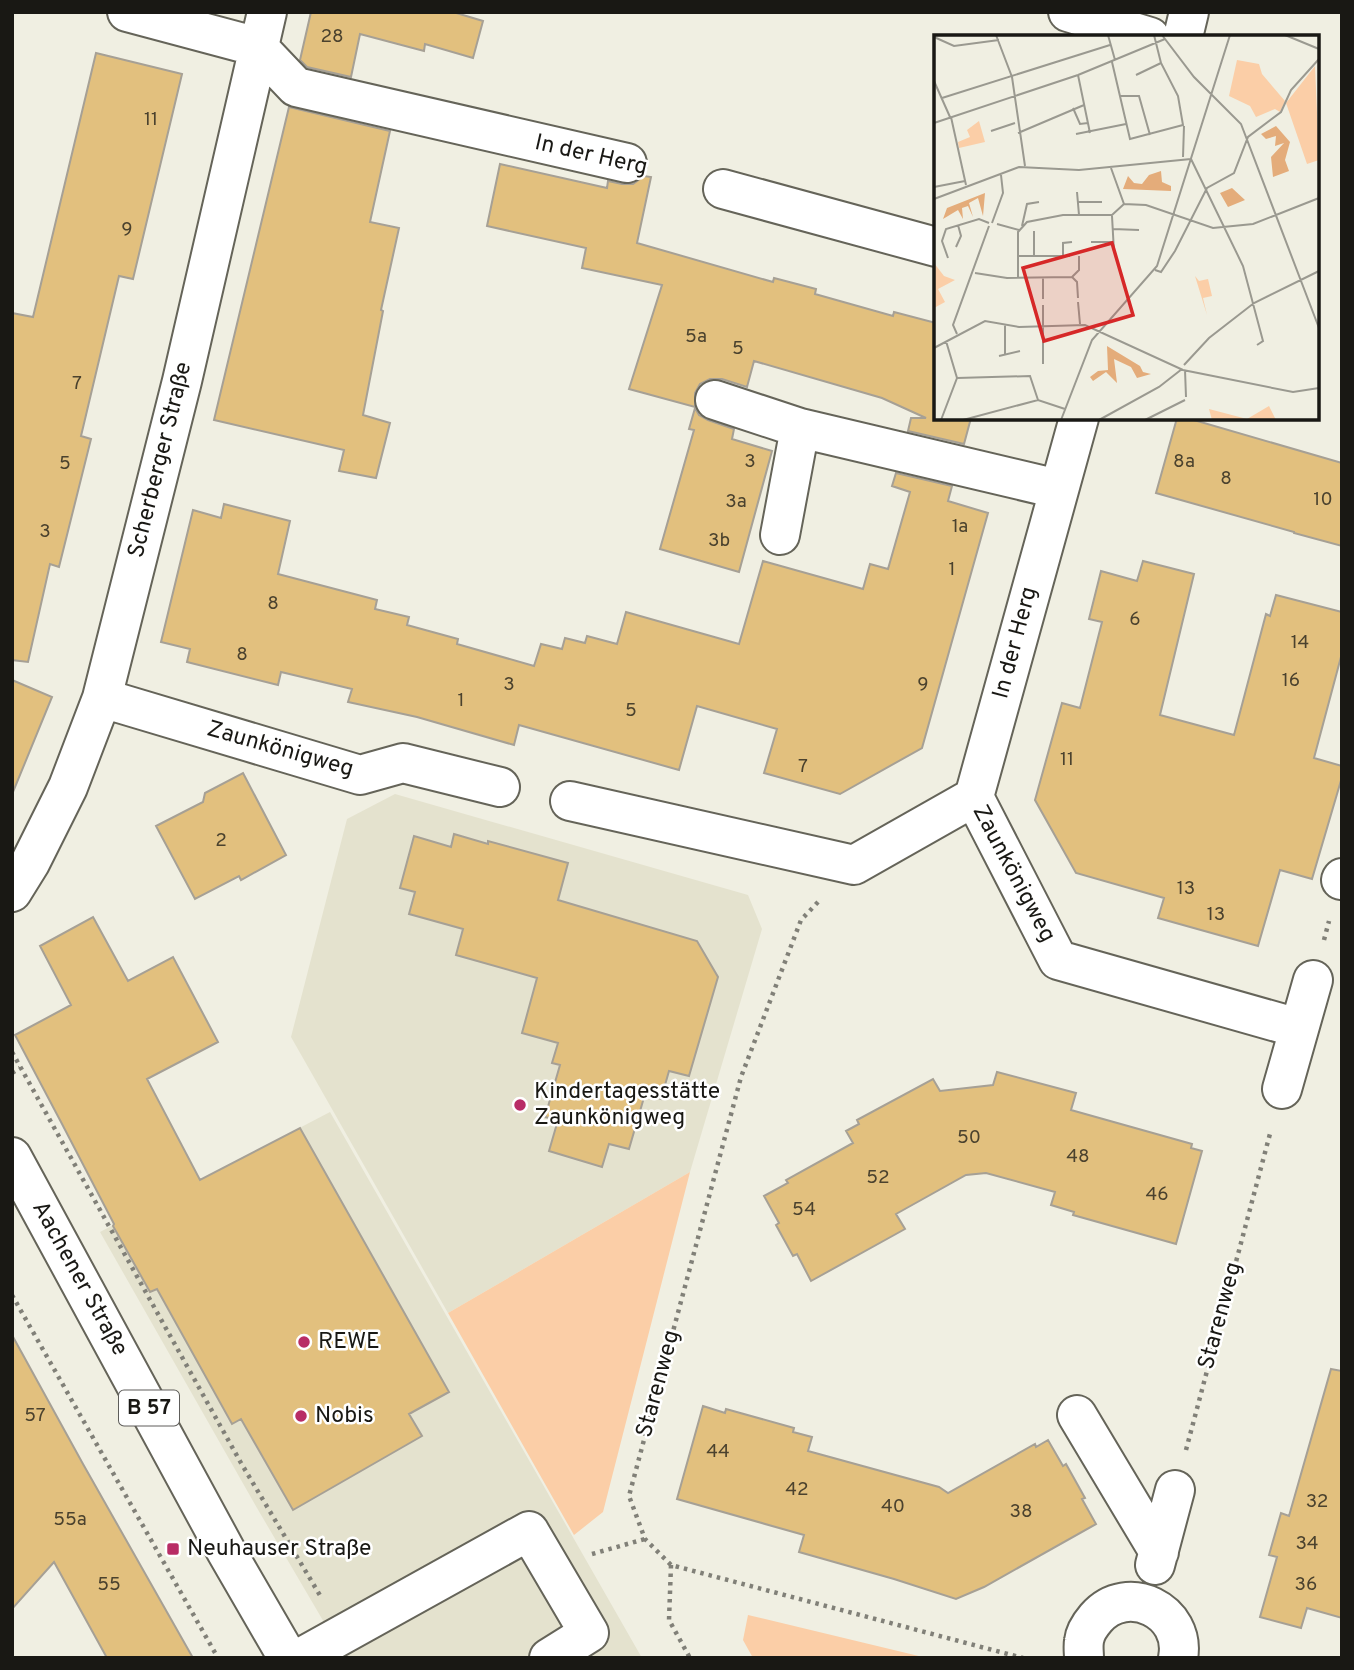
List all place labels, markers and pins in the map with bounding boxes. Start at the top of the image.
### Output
place label: Kindertagesstätte Zaunkönigweg [534,1078,720,1133]
marker: Kindertagesstätte Zaunkönigweg [512,1097,528,1113]
place label: REWE [318,1328,380,1357]
marker: REWE [296,1334,312,1350]
place label: Nobis [315,1402,374,1431]
marker: Nobis [293,1408,309,1424]
place label: Neuhauser Straße [187,1535,371,1564]
marker: Neuhauser Straße [165,1541,181,1557]

